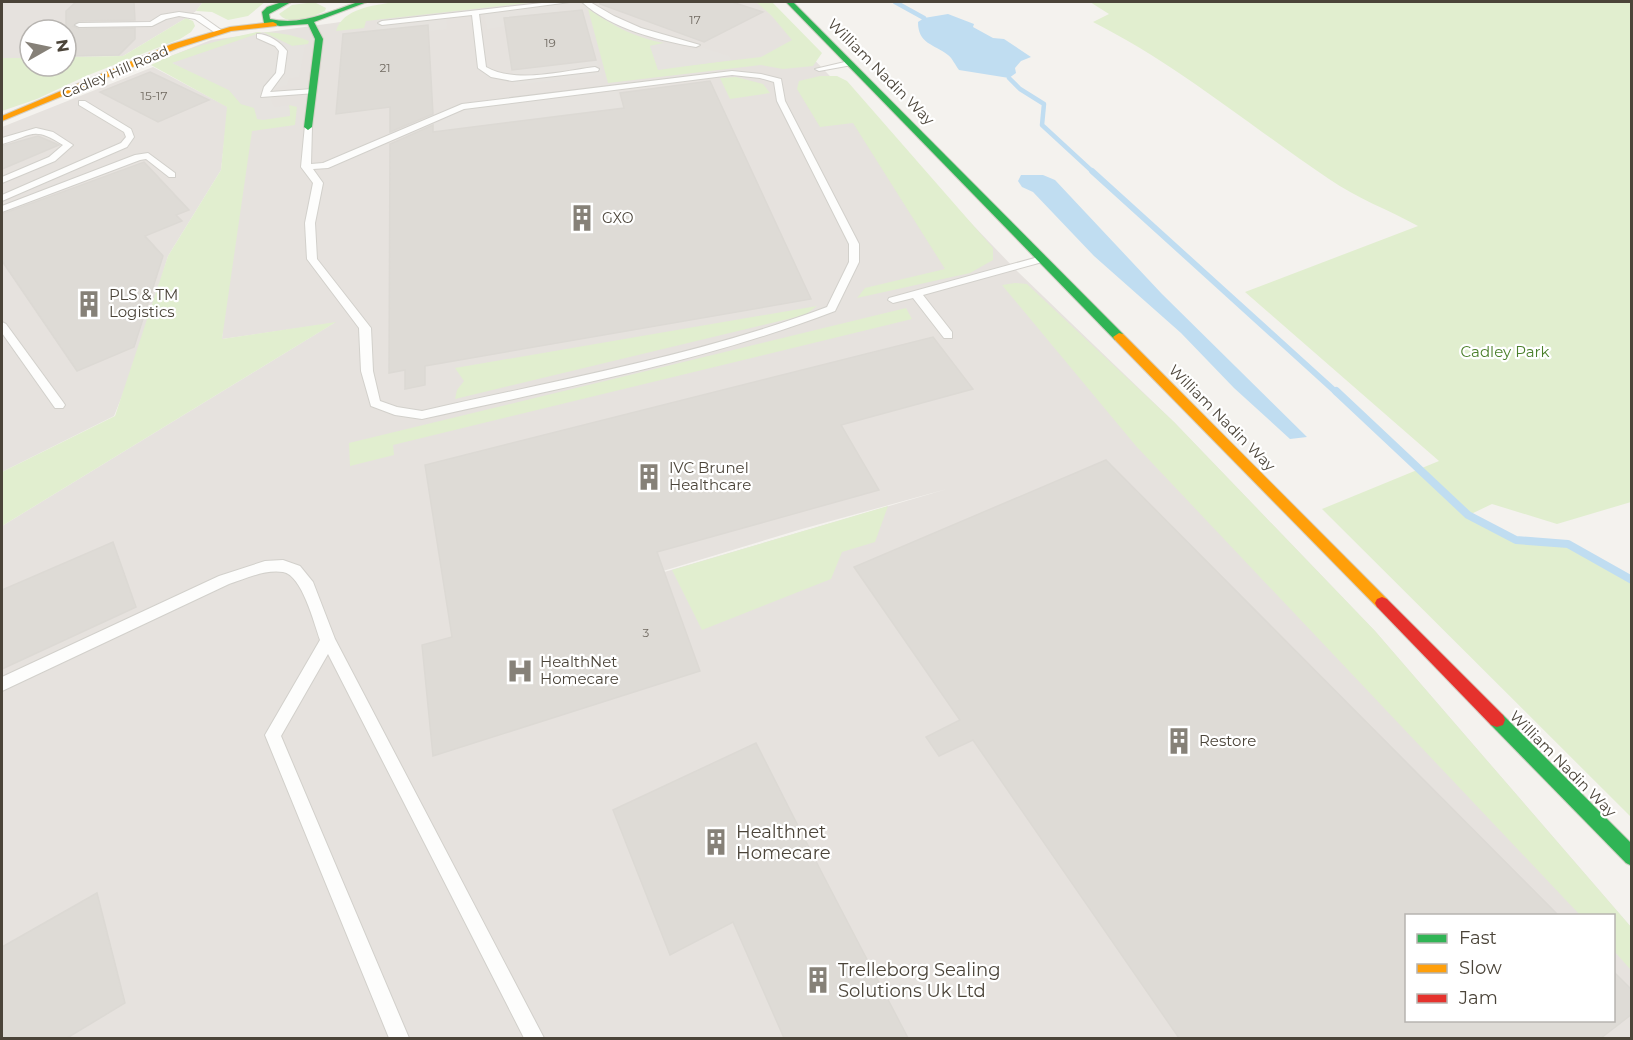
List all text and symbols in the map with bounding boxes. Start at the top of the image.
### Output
house number: 17 [689,12,701,27]
street label: William Nadin Way [824,14,939,130]
north arrow [18,18,78,78]
house number: 19 [544,35,556,50]
text: N [52,38,73,54]
street label: Cadley Hill Road [59,41,171,103]
house number: 21 [379,60,391,75]
house number: 15-17 [141,88,167,103]
building icon: GXO [567,203,597,233]
place label: GXO [602,209,634,227]
place label: PLS & TM Logistics [109,285,178,321]
building icon: PLS & TM Logistics [74,289,104,319]
park label: Cadley Park [1461,342,1549,361]
street label: William Nadin Way [1165,360,1280,476]
place label: IVC Brunel Healthcare [669,458,751,494]
building icon: IVC Brunel Healthcare [634,462,664,492]
house number: 3 [643,625,650,640]
place label: HealthNet Homecare [540,652,619,688]
hospital icon: HealthNet Homecare [505,656,535,686]
street label: William Nadin Way [1506,706,1621,822]
building icon: Restore [1164,726,1194,756]
place label: Restore [1199,731,1256,750]
place label: Healthnet Homecare [736,821,831,864]
building icon: Healthnet Homecare [701,827,731,857]
legend [1405,914,1615,1022]
text: Fast [1459,927,1497,949]
text: Slow [1459,957,1502,979]
place label: Trelleborg Sealing Solutions Uk Ltd [838,959,1001,1002]
building icon: Trelleborg Sealing Solutions Uk Ltd [803,965,833,995]
text: Jam [1458,987,1498,1009]

